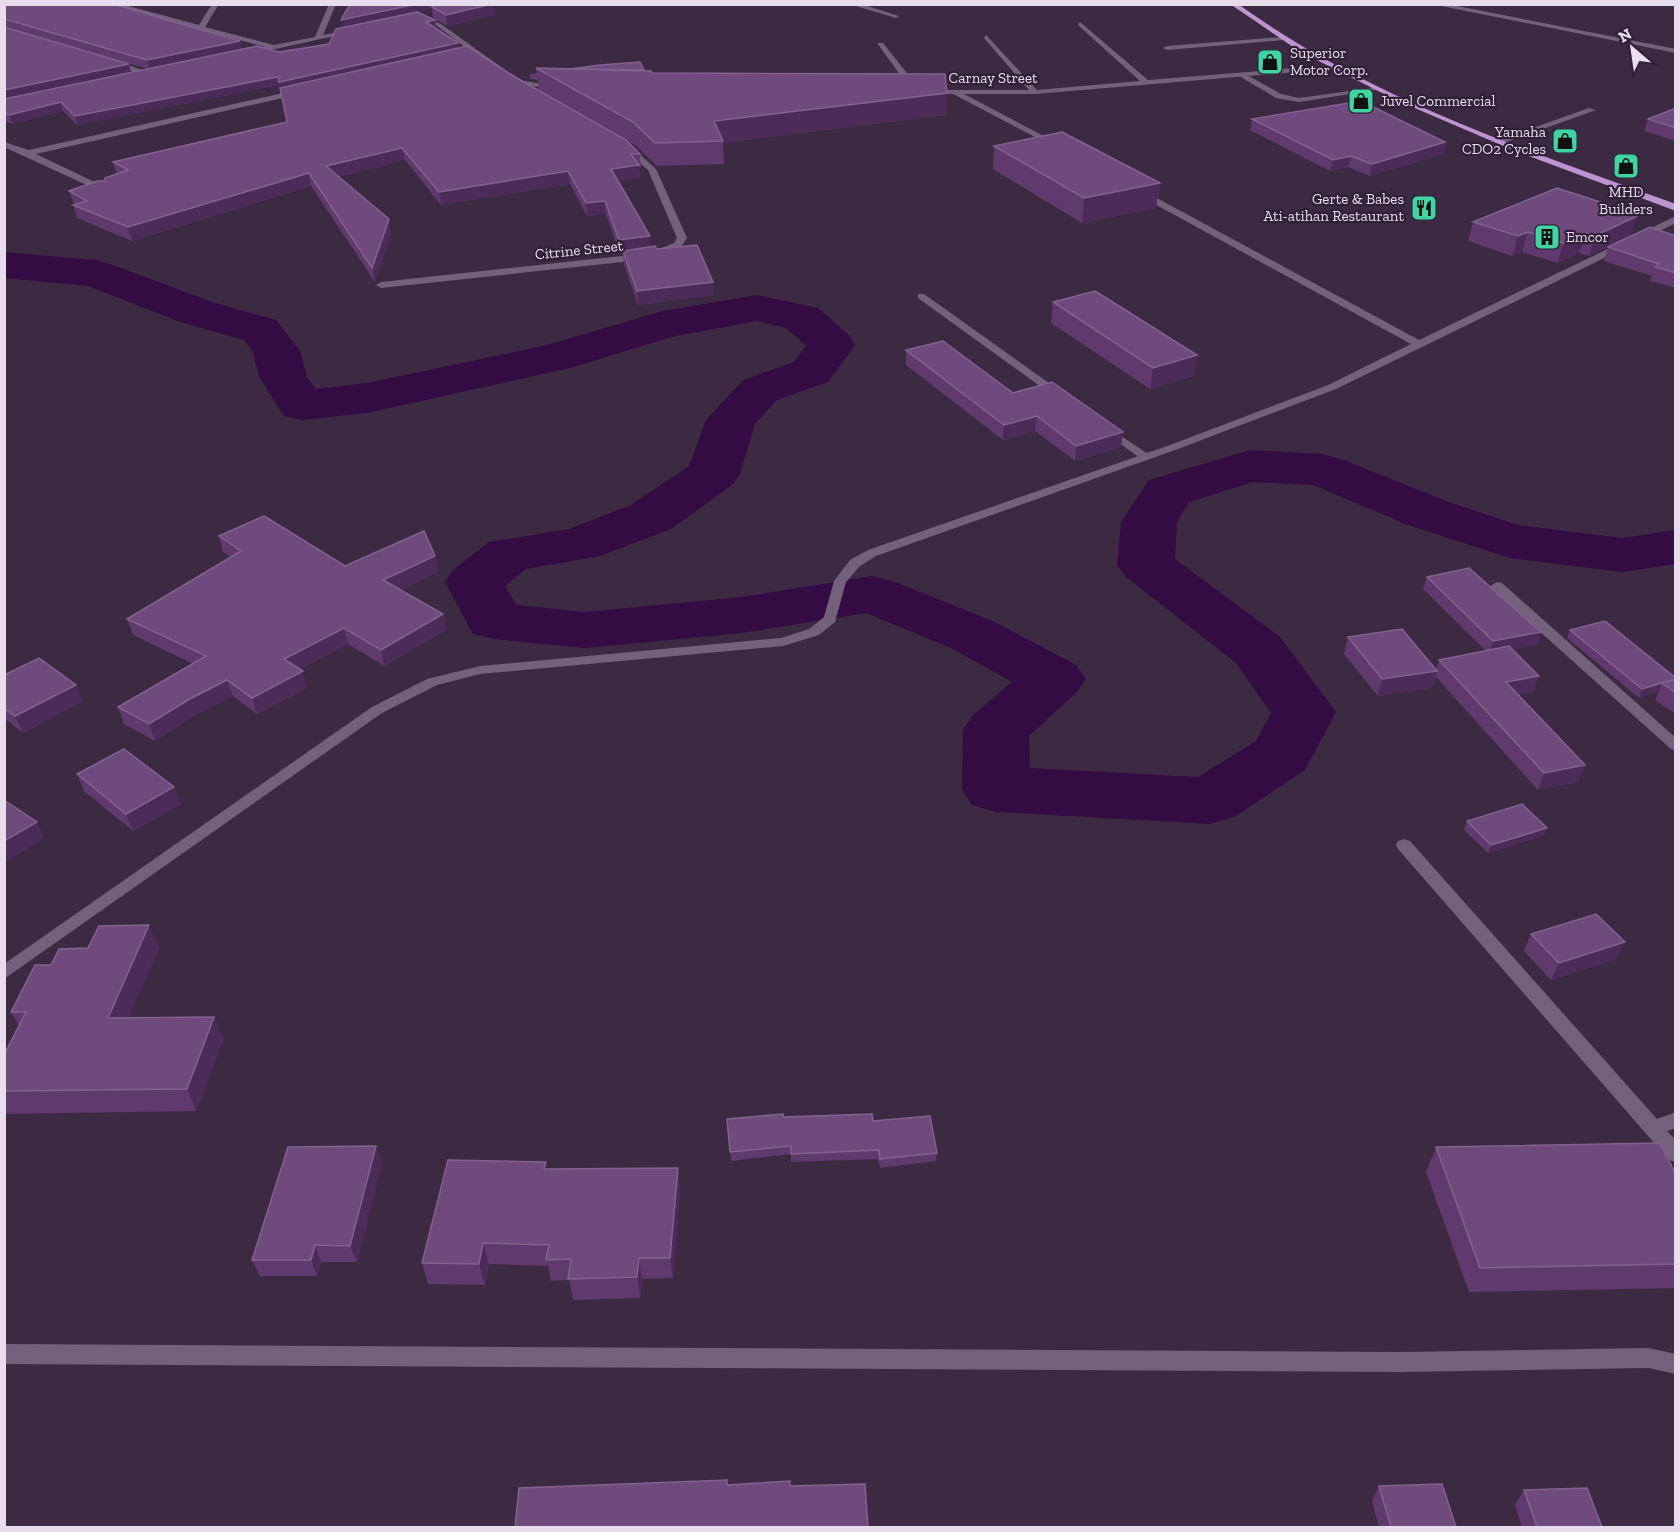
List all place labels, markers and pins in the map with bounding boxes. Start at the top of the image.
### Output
place label: Superior Motor Corp. [1290,44,1368,79]
shop icon: Superior Motor Corp. [1255,47,1285,77]
shop icon: Juvel Commercial [1346,86,1376,116]
place label: Juvel Commercial [1380,92,1496,110]
place label: Yamaha CDO2 Cycles [1462,123,1546,158]
shop icon: Yamaha CDO2 Cycles [1550,126,1580,156]
shop icon: MHD Builders [1611,151,1641,181]
place label: MHD Builders [1599,183,1653,218]
place label: Gerte & Babes Ati-atihan Restaurant [1263,190,1404,225]
restaurant icon: Gerte & Babes Ati-atihan Restaurant [1409,193,1439,223]
building icon: Emcor [1532,222,1562,252]
place label: Emcor [1566,228,1609,246]

